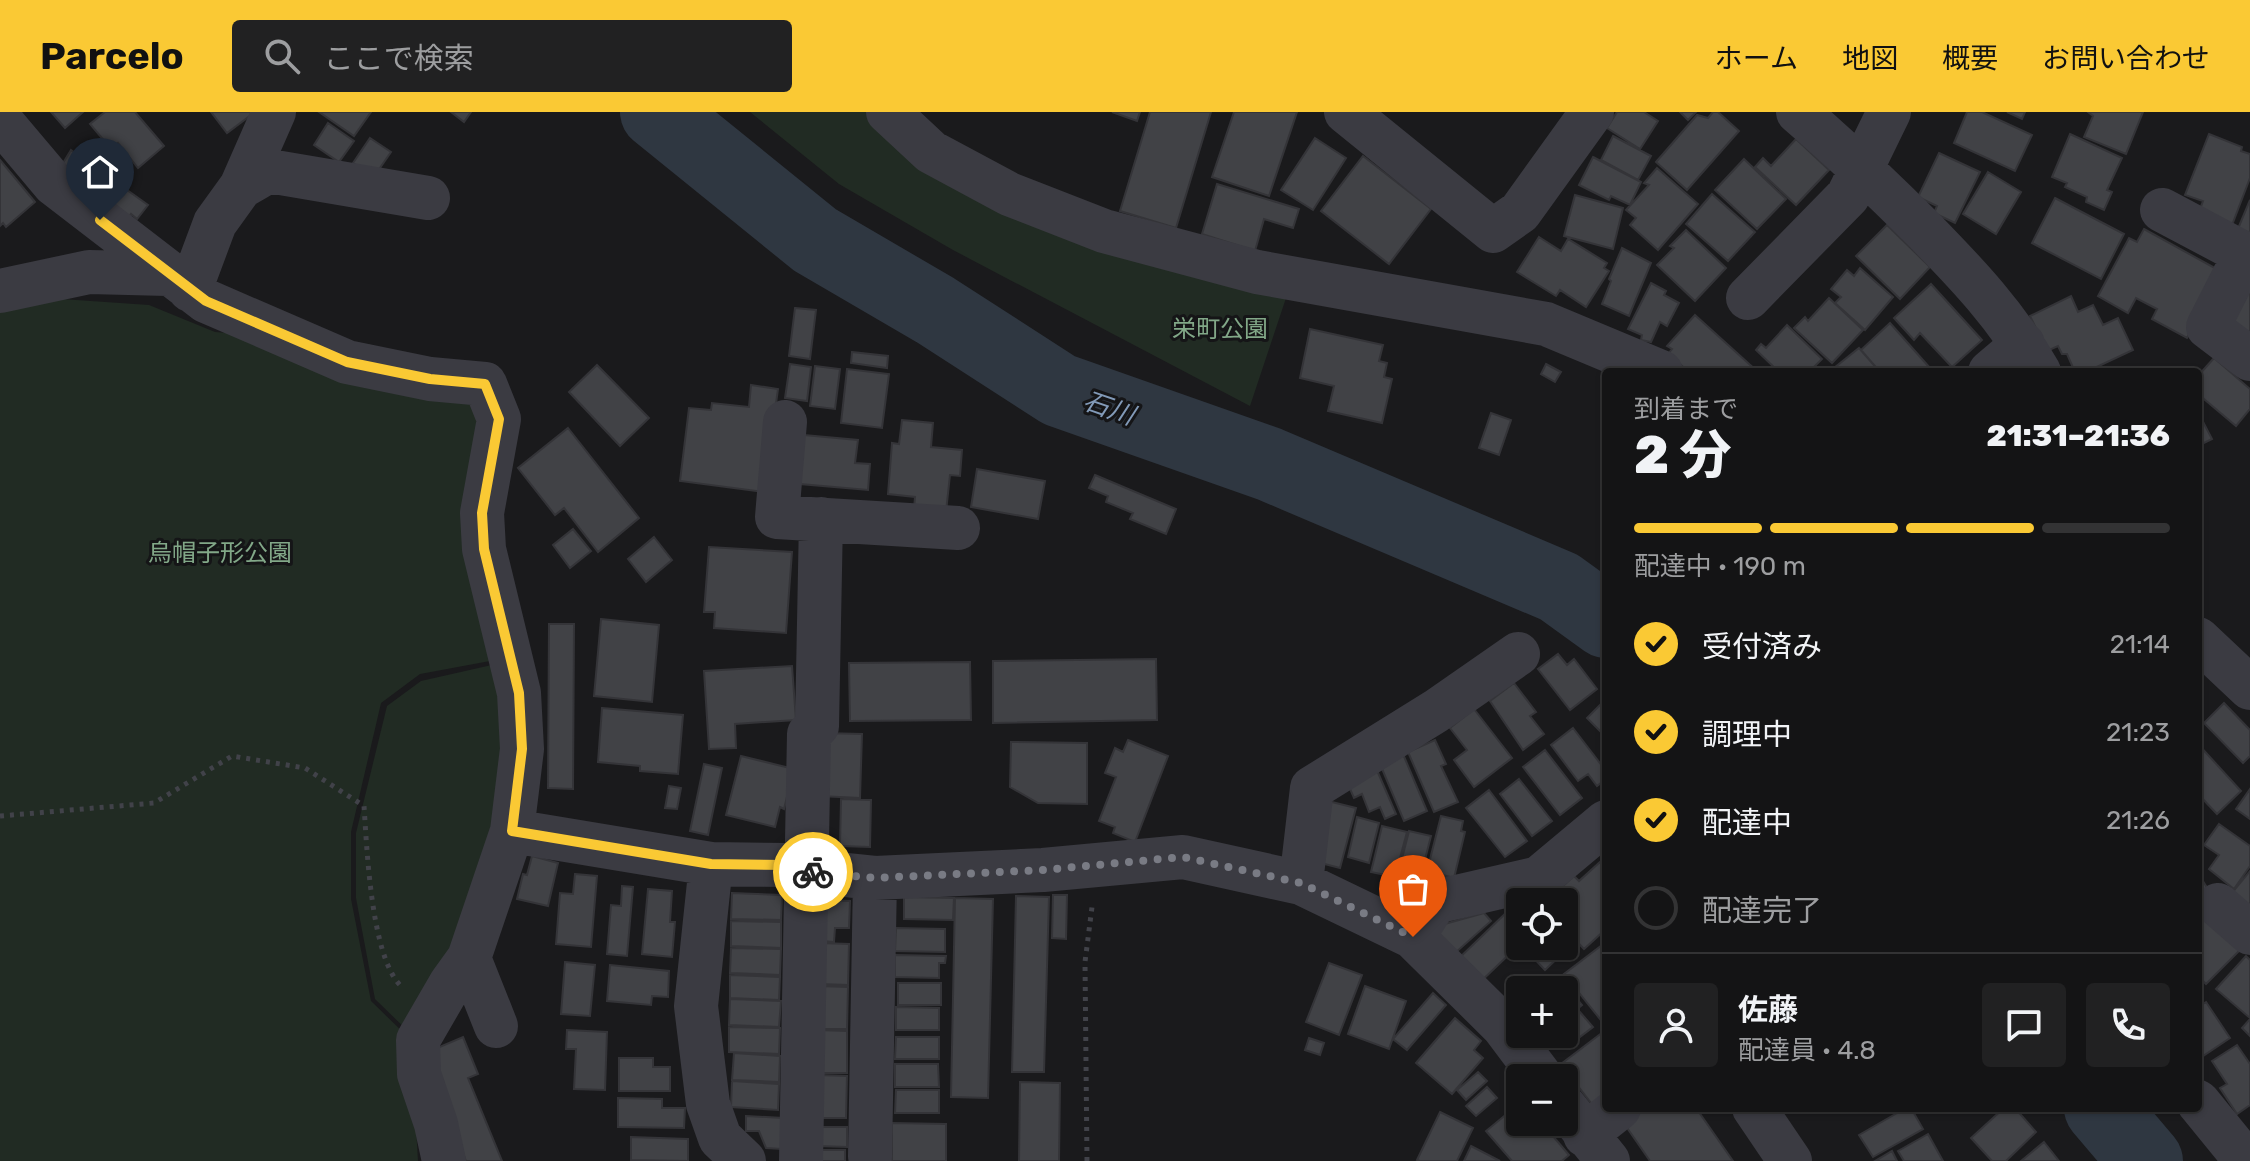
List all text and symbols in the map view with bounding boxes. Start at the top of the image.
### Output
search box [232,20,792,92]
text: Parcelo [40,33,184,79]
icon: search [260,34,304,78]
text: ここで検索 [324,41,474,77]
text: ホーム [1715,42,1798,75]
text: 地図 [1842,42,1898,75]
text: 概要 [1942,42,1998,75]
text: お問い合わせ [2042,42,2210,75]
pin [66,138,134,220]
icon: home [78,150,122,194]
park label: 栄町公園 [1172,315,1268,343]
water label: 石川 [1079,385,1141,433]
text: 到着まで [1634,394,1738,425]
text: 21:31–21:36 [1986,418,2170,454]
text: 2 分 [1634,424,1732,486]
park label: 烏帽子形公園 [148,539,292,567]
text: 配達中 · 190 m [1634,551,1806,582]
icon: check [1634,622,1678,666]
text: 受付済み [1702,629,1822,665]
text: 21:14 [2110,629,2170,660]
icon: check [1634,710,1678,754]
text: 調理中 [1702,717,1792,753]
text: 21:23 [2106,717,2170,748]
icon: check [1634,798,1678,842]
text: 配達中 [1702,805,1792,841]
text: 21:26 [2106,805,2170,836]
courier [773,832,853,912]
icon: bike [791,850,835,894]
pin [1379,855,1447,937]
icon: bag [1391,867,1435,911]
map controls [1506,888,1578,1136]
button: locate [1506,888,1578,960]
text: 配達完了 [1702,893,1822,929]
button: + [1506,976,1578,1048]
button: person [1634,983,1718,1067]
button: chat [1982,983,2066,1067]
button: phone [2086,983,2170,1067]
text: 佐藤 [1738,992,1798,1028]
text: 配達員 · 4.8 [1738,1035,1876,1066]
button: − [1506,1064,1578,1136]

